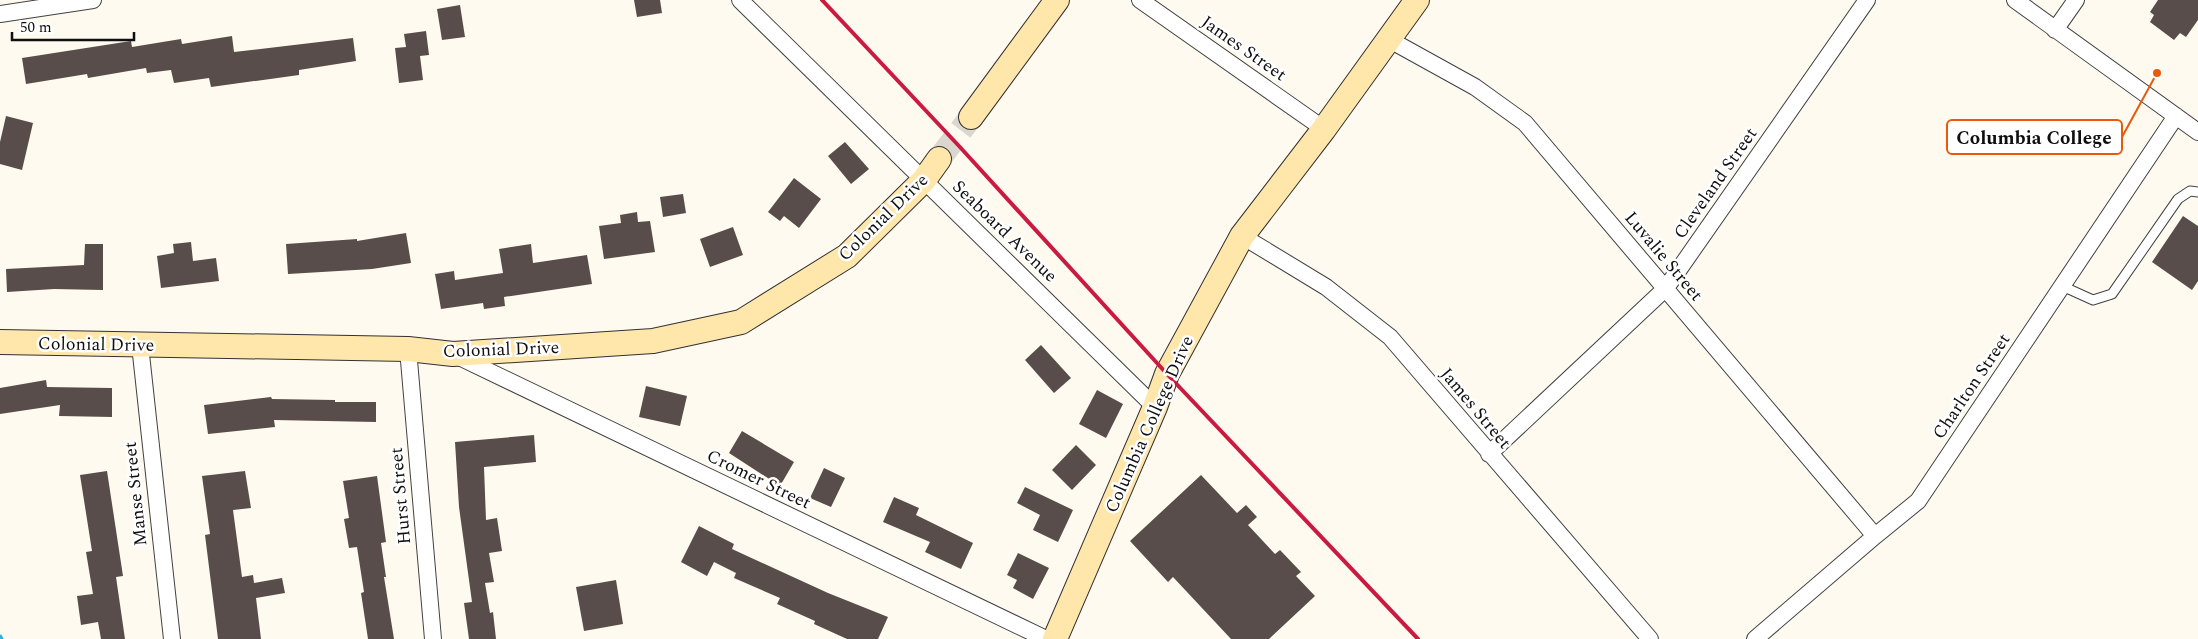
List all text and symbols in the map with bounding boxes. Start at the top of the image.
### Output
street label: James Street [1195,9,1292,88]
scale bar [12,10,135,42]
text: 50 m [20,16,52,39]
callout: Columbia College [1947,120,2122,154]
street label: Cleveland Street [1667,122,1764,245]
text: Columbia College [1956,124,2112,153]
street label: Colonial Drive [832,167,935,268]
street label: Seaboard Avenue [946,174,1063,289]
street label: Luvalie Street [1618,205,1709,307]
street label: Charlton Street [1926,328,2017,445]
street label: Colonial Drive [38,330,154,359]
street label: Columbia College Drive [1098,331,1201,517]
street label: Colonial Drive [442,334,560,365]
street label: James Street [1433,362,1518,455]
street label: Manse Street [117,440,154,547]
street label: Cromer Street [702,443,815,516]
street label: Hurst Street [383,446,418,546]

